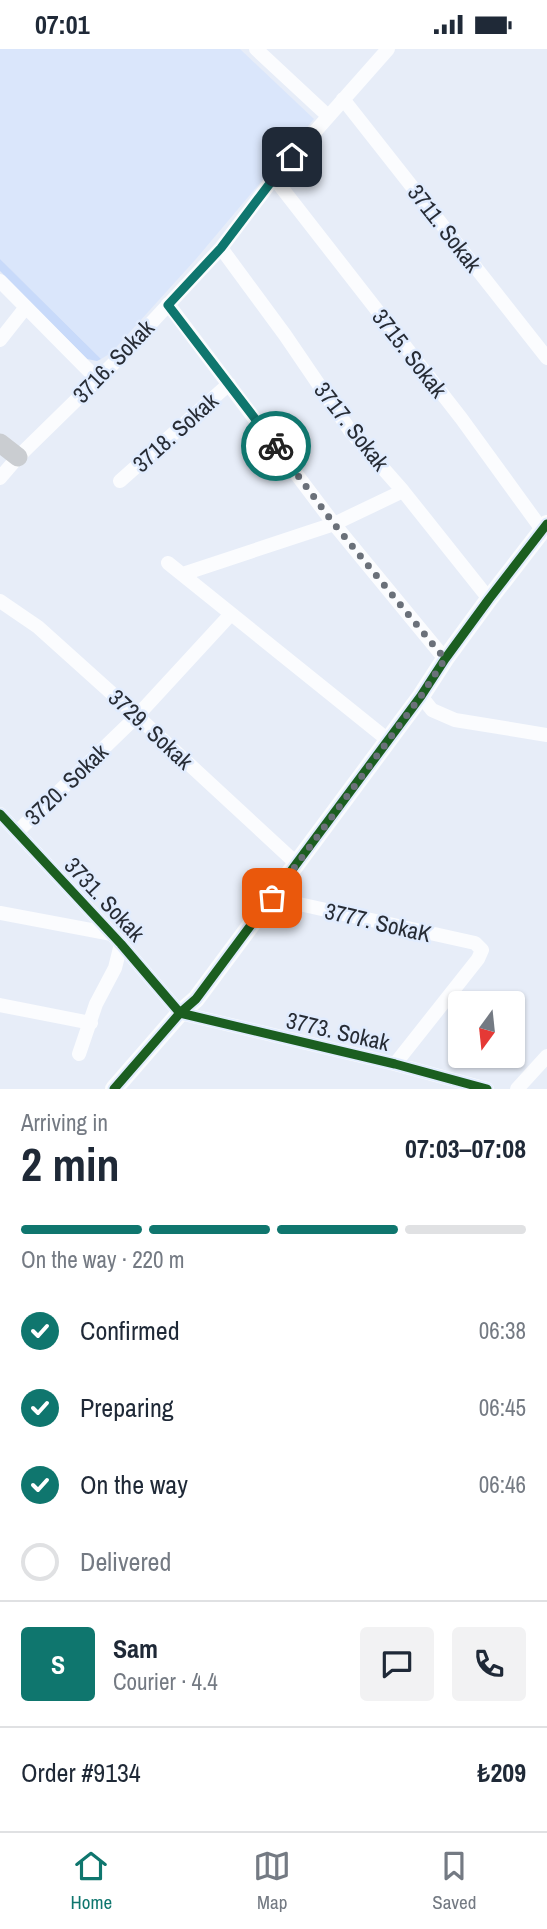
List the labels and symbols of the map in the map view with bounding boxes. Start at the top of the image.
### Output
pin [262,127,322,187]
street label: 3711. Sokak [401,178,489,279]
street label: 3715. Sokak [366,302,455,404]
street label: 3716. Sokak [65,312,161,409]
street label: 3717. Sokak [308,375,397,477]
street label: 3718. Sokak [126,385,225,479]
courier [241,411,311,481]
street label: 3729. Sokak [102,682,200,776]
street label: 3720. Sokak [18,736,115,832]
street label: 3731. Sokak [58,850,152,948]
pin [242,868,302,928]
street label: 3777. SokaK [322,895,435,949]
north arrow [448,991,525,1067]
street label: 3773. Sokak [283,1004,393,1058]

